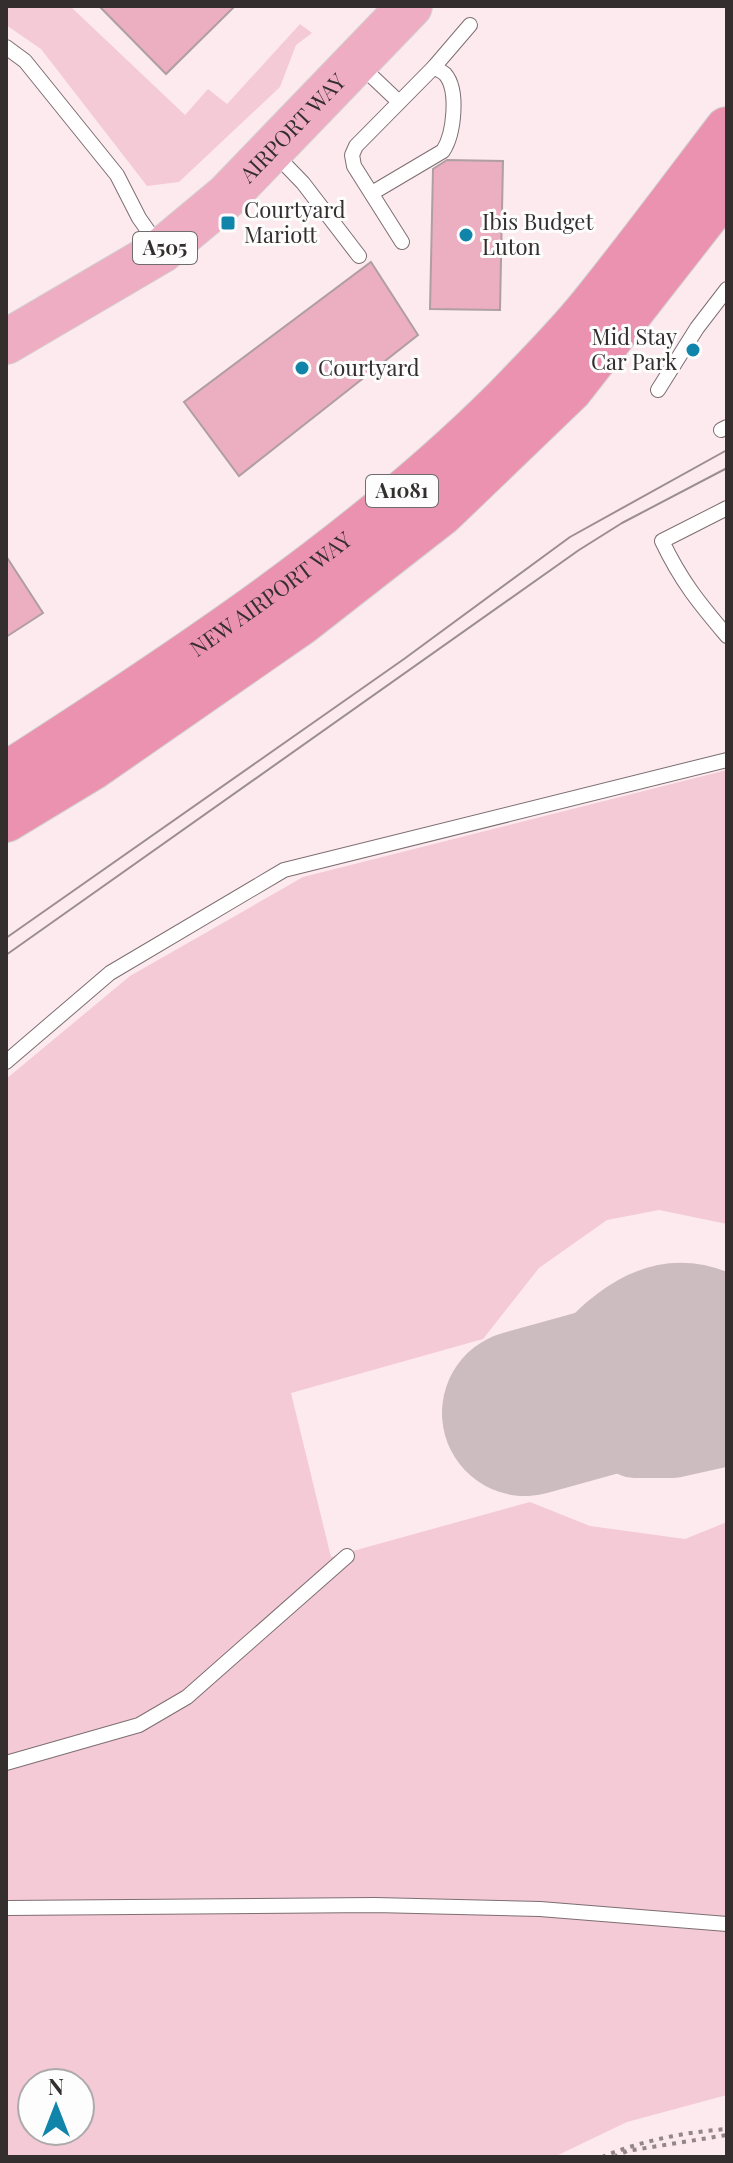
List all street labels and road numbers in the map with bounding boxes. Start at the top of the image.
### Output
street label: AIRPORT WAY [231,66,351,189]
road number: A505 [133,232,197,264]
road number: A1081 [366,475,438,507]
street label: NEW AIRPORT WAY [183,524,357,663]

